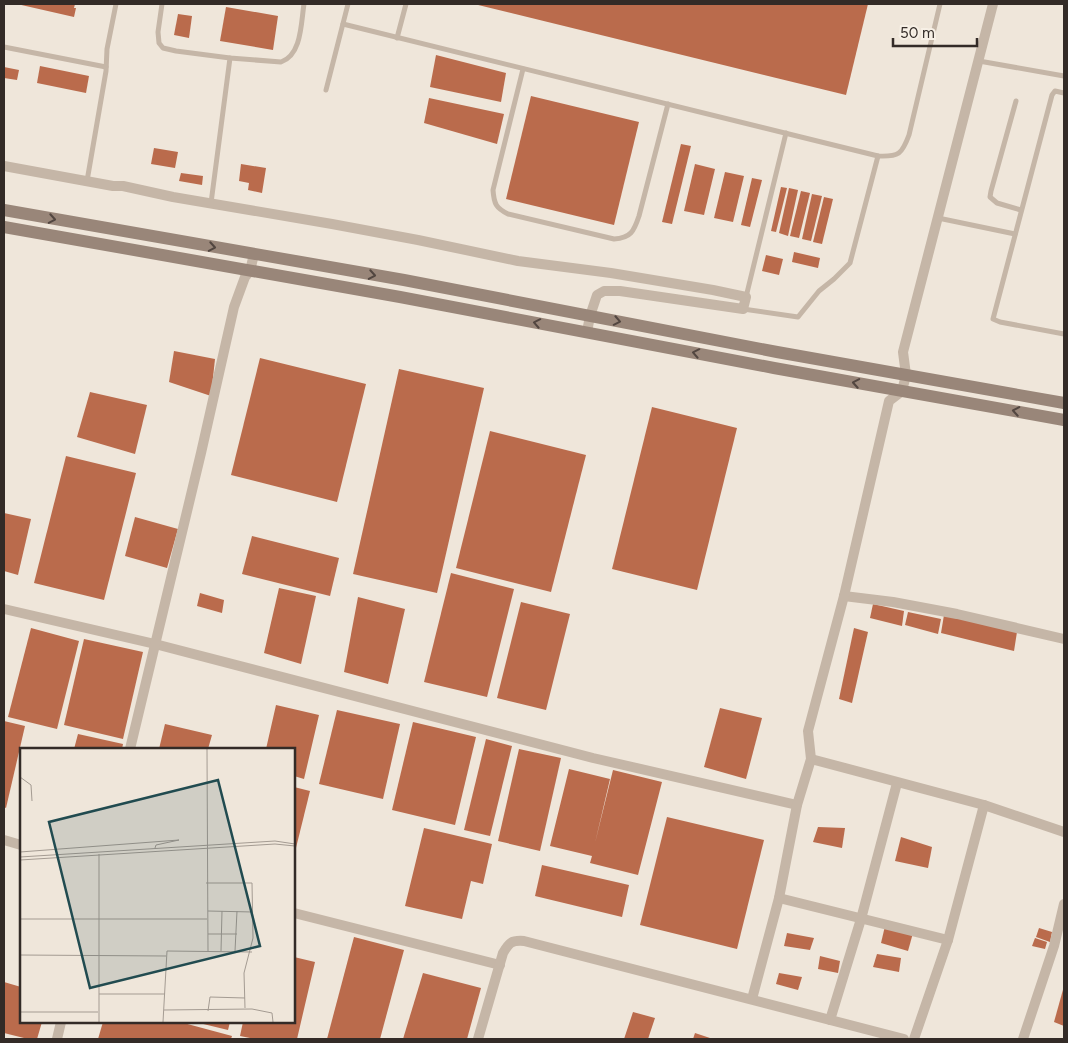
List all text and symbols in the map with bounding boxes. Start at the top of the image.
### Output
scale bar [893,15,977,47]
text: 50 m [900,24,935,42]
one-way arrow [47,213,56,223]
one-way arrow [207,241,216,251]
one-way arrow [367,269,376,279]
one-way arrow [613,316,622,326]
one-way arrow [532,318,541,328]
one-way arrow [692,349,701,359]
one-way arrow [852,378,861,388]
one-way arrow [1012,407,1021,417]
inset map [20,748,295,1023]

